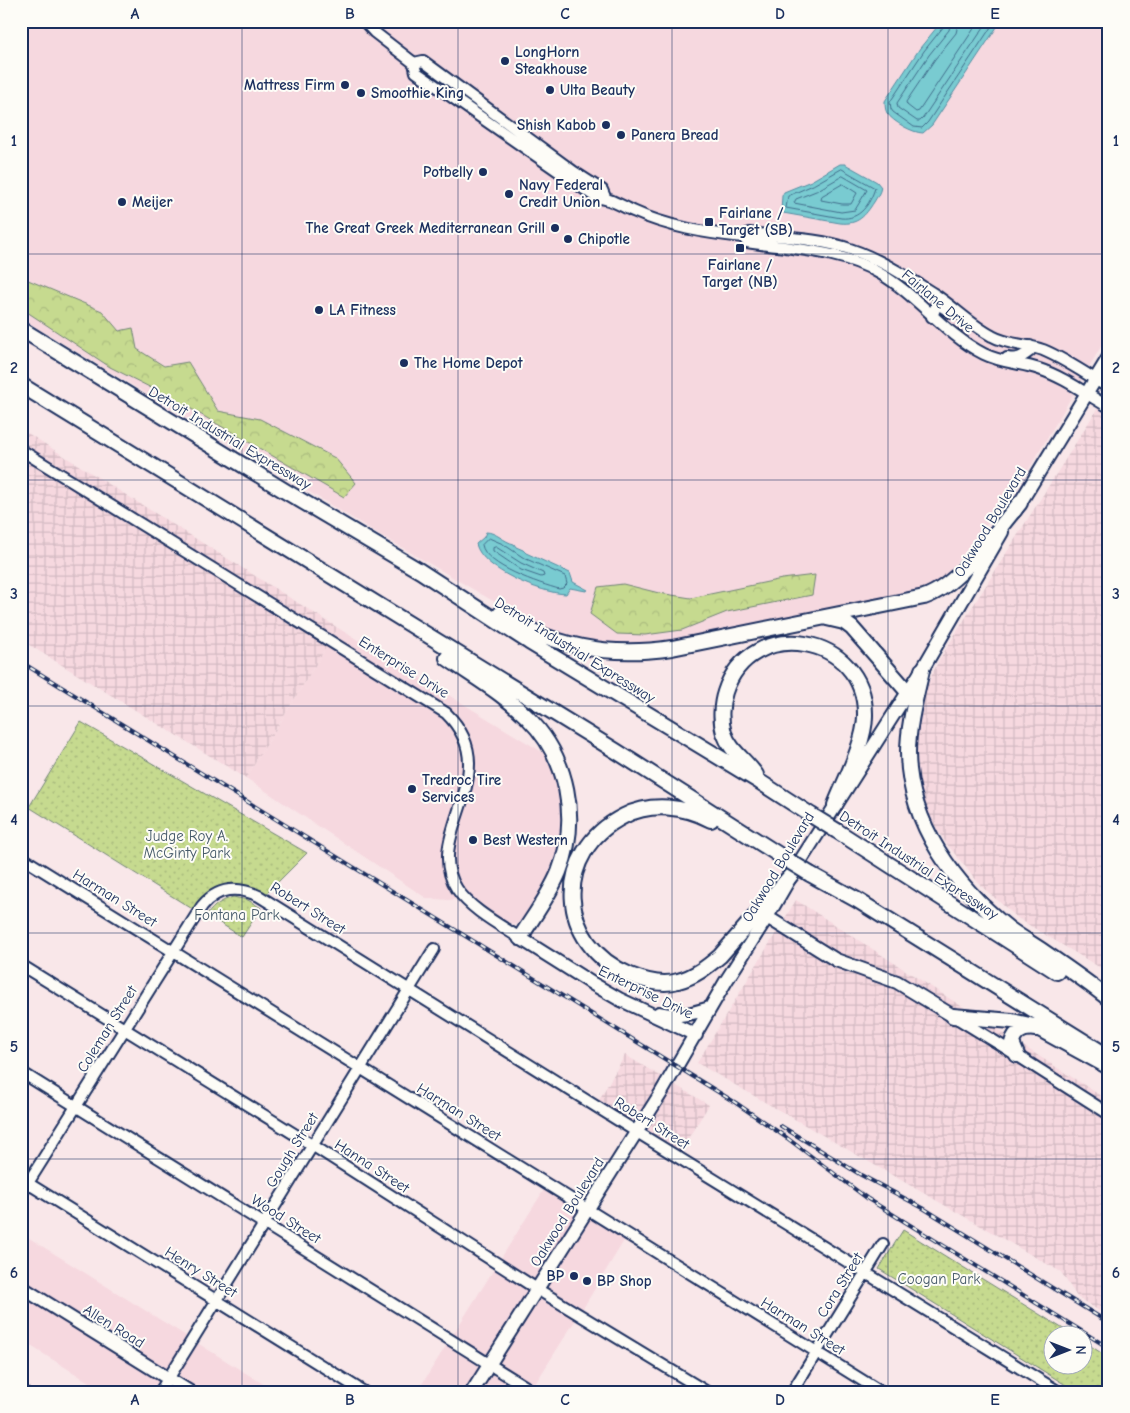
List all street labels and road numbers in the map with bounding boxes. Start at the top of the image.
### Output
street label: Fairlane Drive [898,265,978,337]
street label: Detroit Industrial Expressway [146,382,315,494]
street label: Oakwood Boulevard [950,464,1030,580]
street label: Detroit Industrial Expressway [491,593,659,707]
street label: Enterprise Drive [356,632,453,702]
street label: Detroit Industrial Expressway [836,807,1002,923]
street label: Oakwood Boulevard [738,809,818,925]
street label: Harman Street [70,865,161,931]
street label: Robert Street [267,878,349,939]
street label: Enterprise Drive [596,961,697,1023]
street label: Coleman Street [73,982,141,1076]
street label: Harman Street [414,1079,505,1145]
street label: Robert Street [611,1093,693,1154]
street label: Gough Street [262,1109,323,1191]
street label: Hanna Street [331,1135,413,1197]
street label: Oakwood Boulevard [526,1154,608,1270]
street label: Wood Street [248,1190,325,1248]
street label: Henry Street [162,1243,241,1302]
street label: Cora Street [813,1249,867,1321]
street label: Harman Street [758,1293,849,1359]
street label: Allen Road [80,1300,148,1352]

